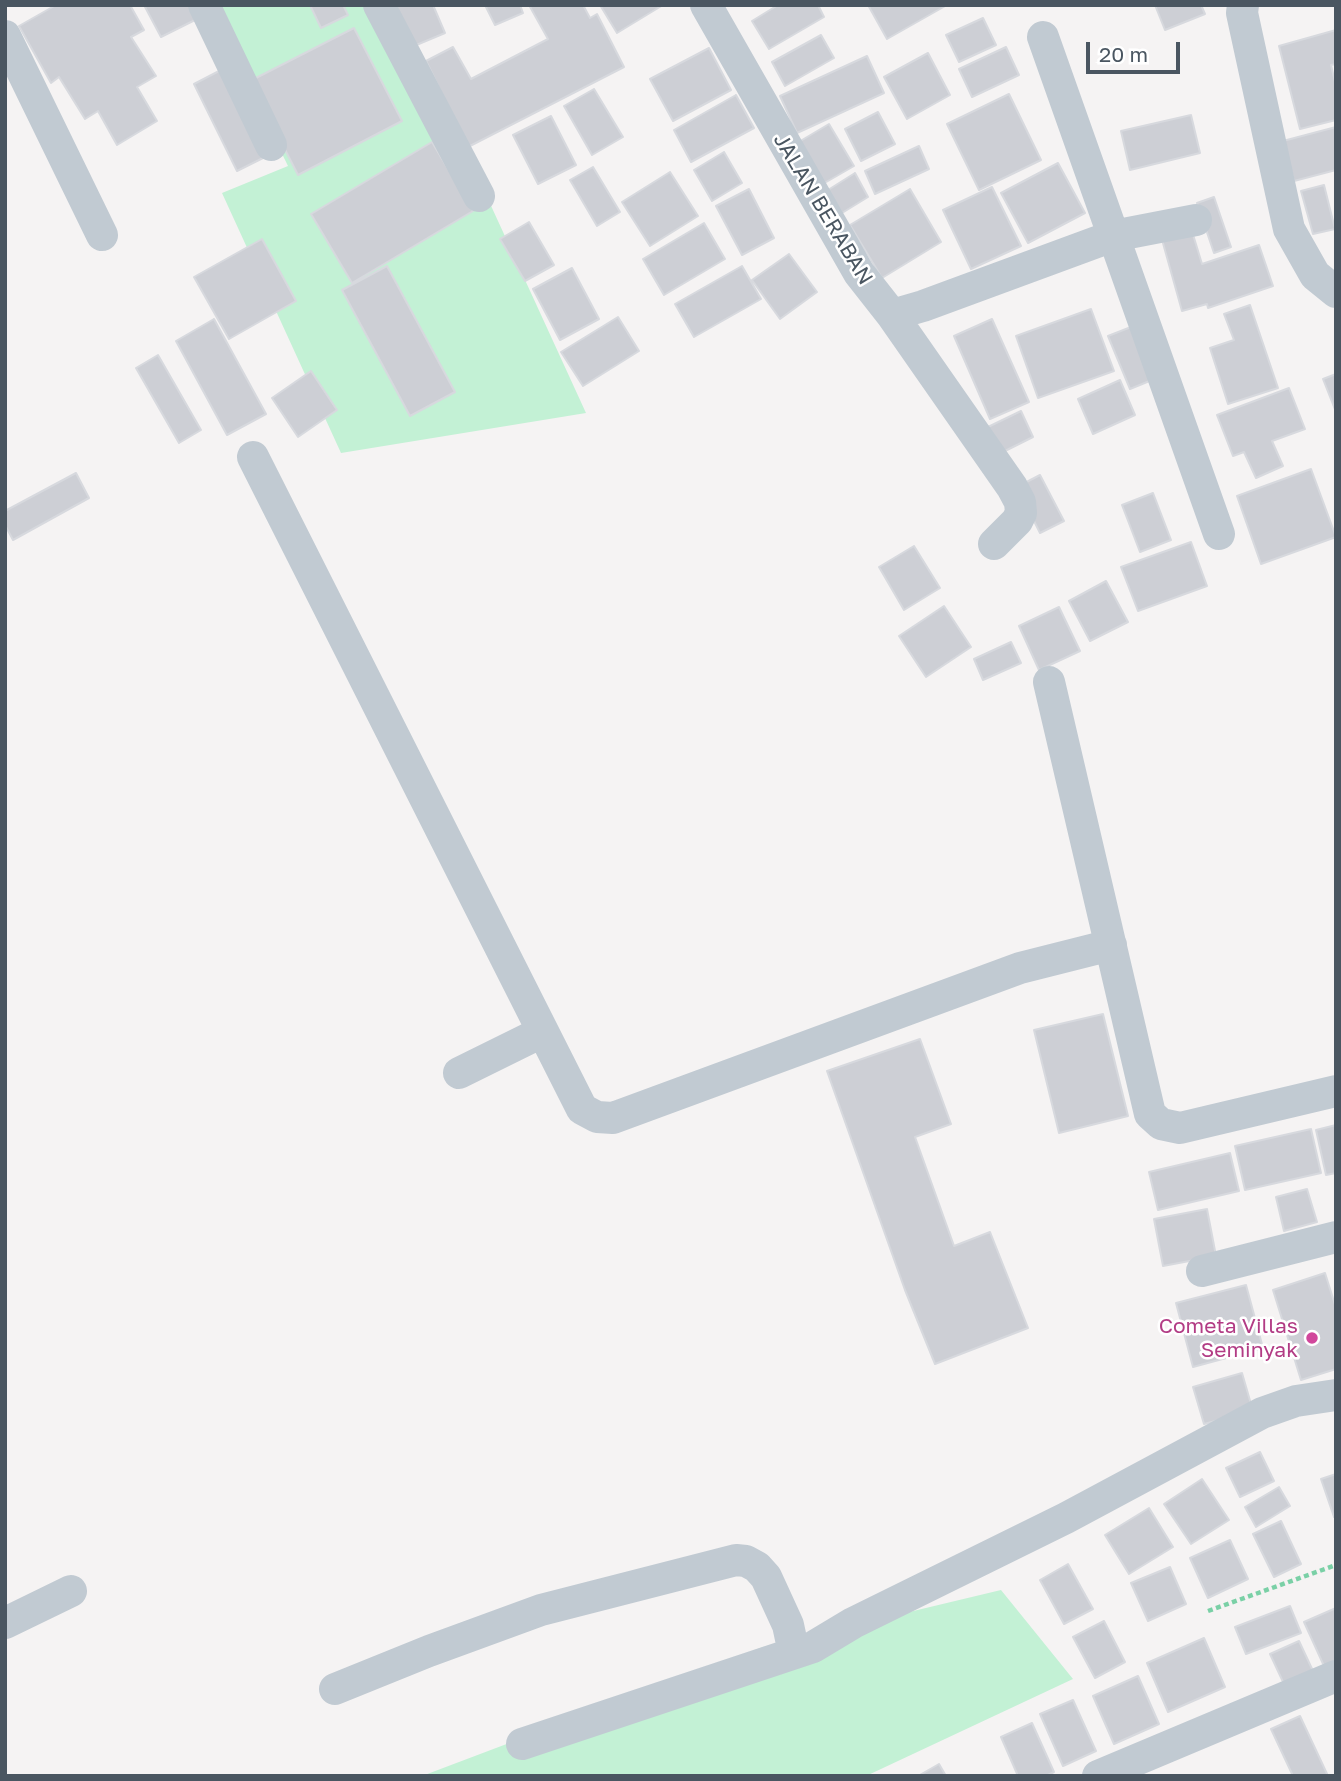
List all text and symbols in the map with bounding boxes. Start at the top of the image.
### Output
scale bar [1089,28,1184,72]
text: 20 m [1099,41,1148,67]
street label: JALAN BERABAN [768,129,878,289]
place label: Cometa Villas Seminyak [1159,1313,1298,1363]
marker: Cometa Villas Seminyak [1304,1330,1320,1346]

